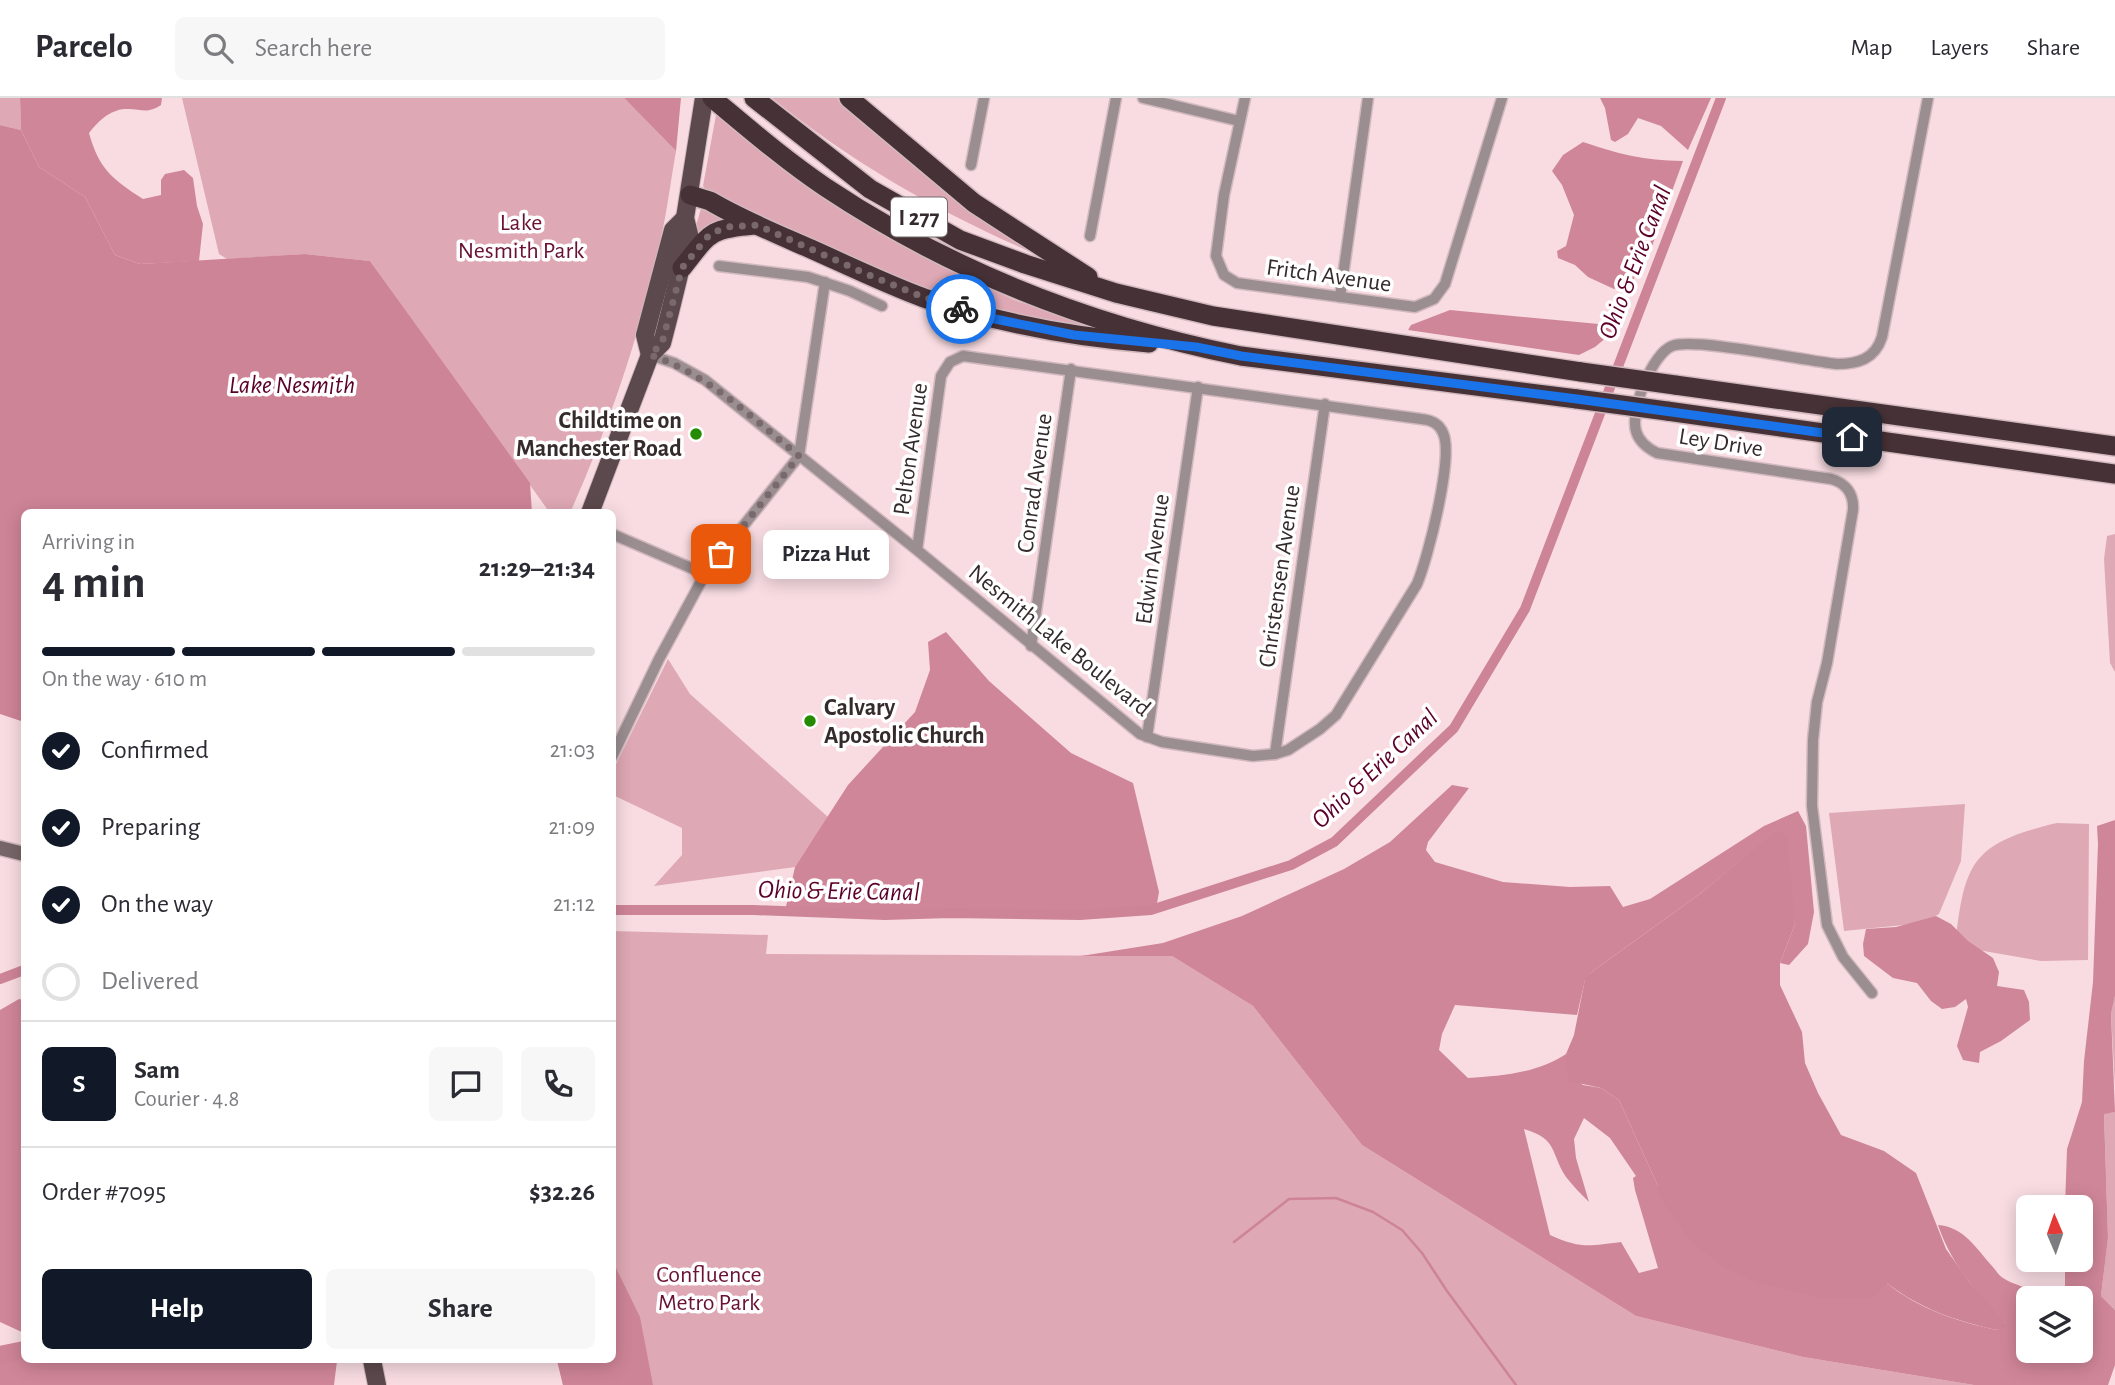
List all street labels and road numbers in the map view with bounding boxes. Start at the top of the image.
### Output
road number: I 277 [891,198,947,236]
street label: Fritch Avenue [1265,255,1393,297]
street label: Pelton Avenue [890,381,932,517]
street label: Conrad Avenue [1013,412,1057,554]
street label: Ley Drive [1677,424,1765,461]
street label: Christensen Avenue [1255,483,1305,669]
street label: Edwin Avenue [1132,492,1174,626]
street label: Nesmith Lake Boulevard [964,560,1155,721]

